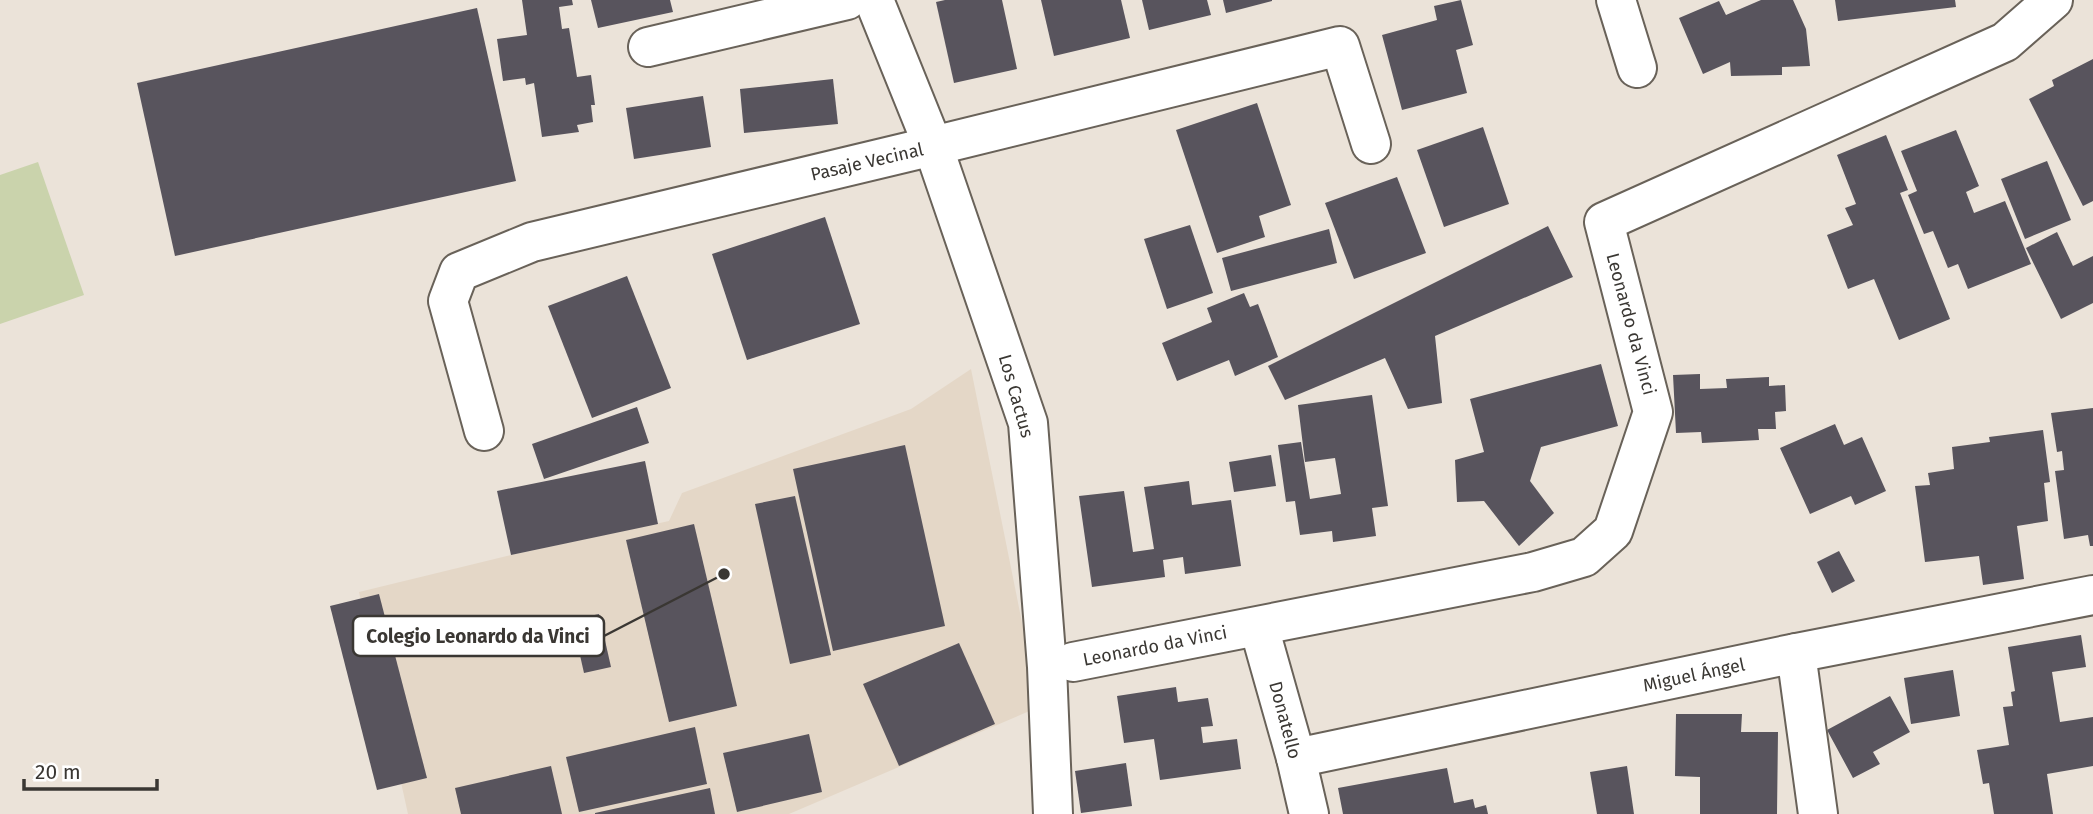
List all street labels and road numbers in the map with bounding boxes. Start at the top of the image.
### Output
street label: Pasaje Vecinal [808,138,926,186]
street label: Leonardo da Vinci [1601,251,1661,397]
street label: Los Cactus [994,352,1038,440]
street label: Leonardo da Vinci [1081,621,1229,671]
street label: Miguel Ángel [1641,652,1747,697]
street label: Donatello [1264,679,1306,761]

